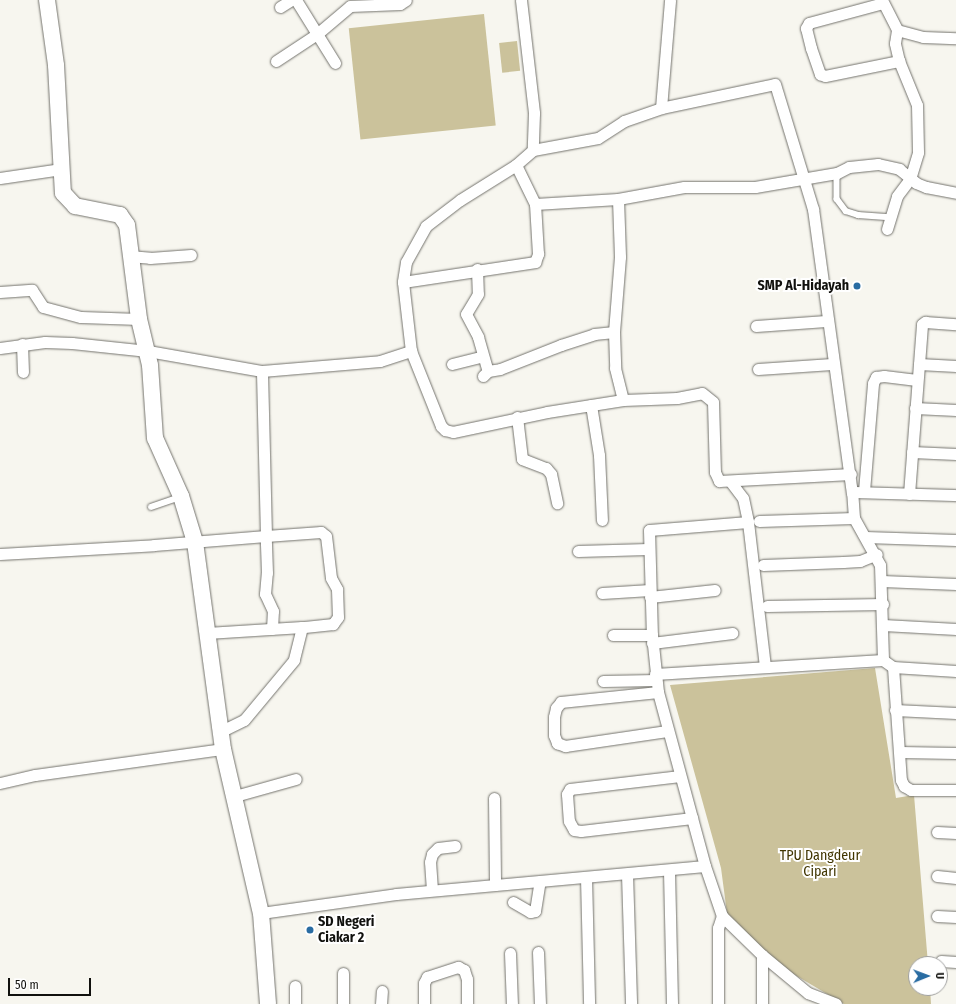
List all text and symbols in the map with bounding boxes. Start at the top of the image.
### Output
place label: SMP Al-Hidayah [758,278,849,294]
marker: SMP Al-Hidayah [852,281,862,291]
park label: TPU Dangdeur Cipari [780,848,860,880]
place label: SD Negeri Ciakar 2 [318,914,374,946]
marker: SD Negeri Ciakar 2 [305,925,315,935]
north arrow [908,956,948,996]
scale bar [10,970,93,996]
text: U [933,972,946,979]
text: 50 m [15,978,39,992]

